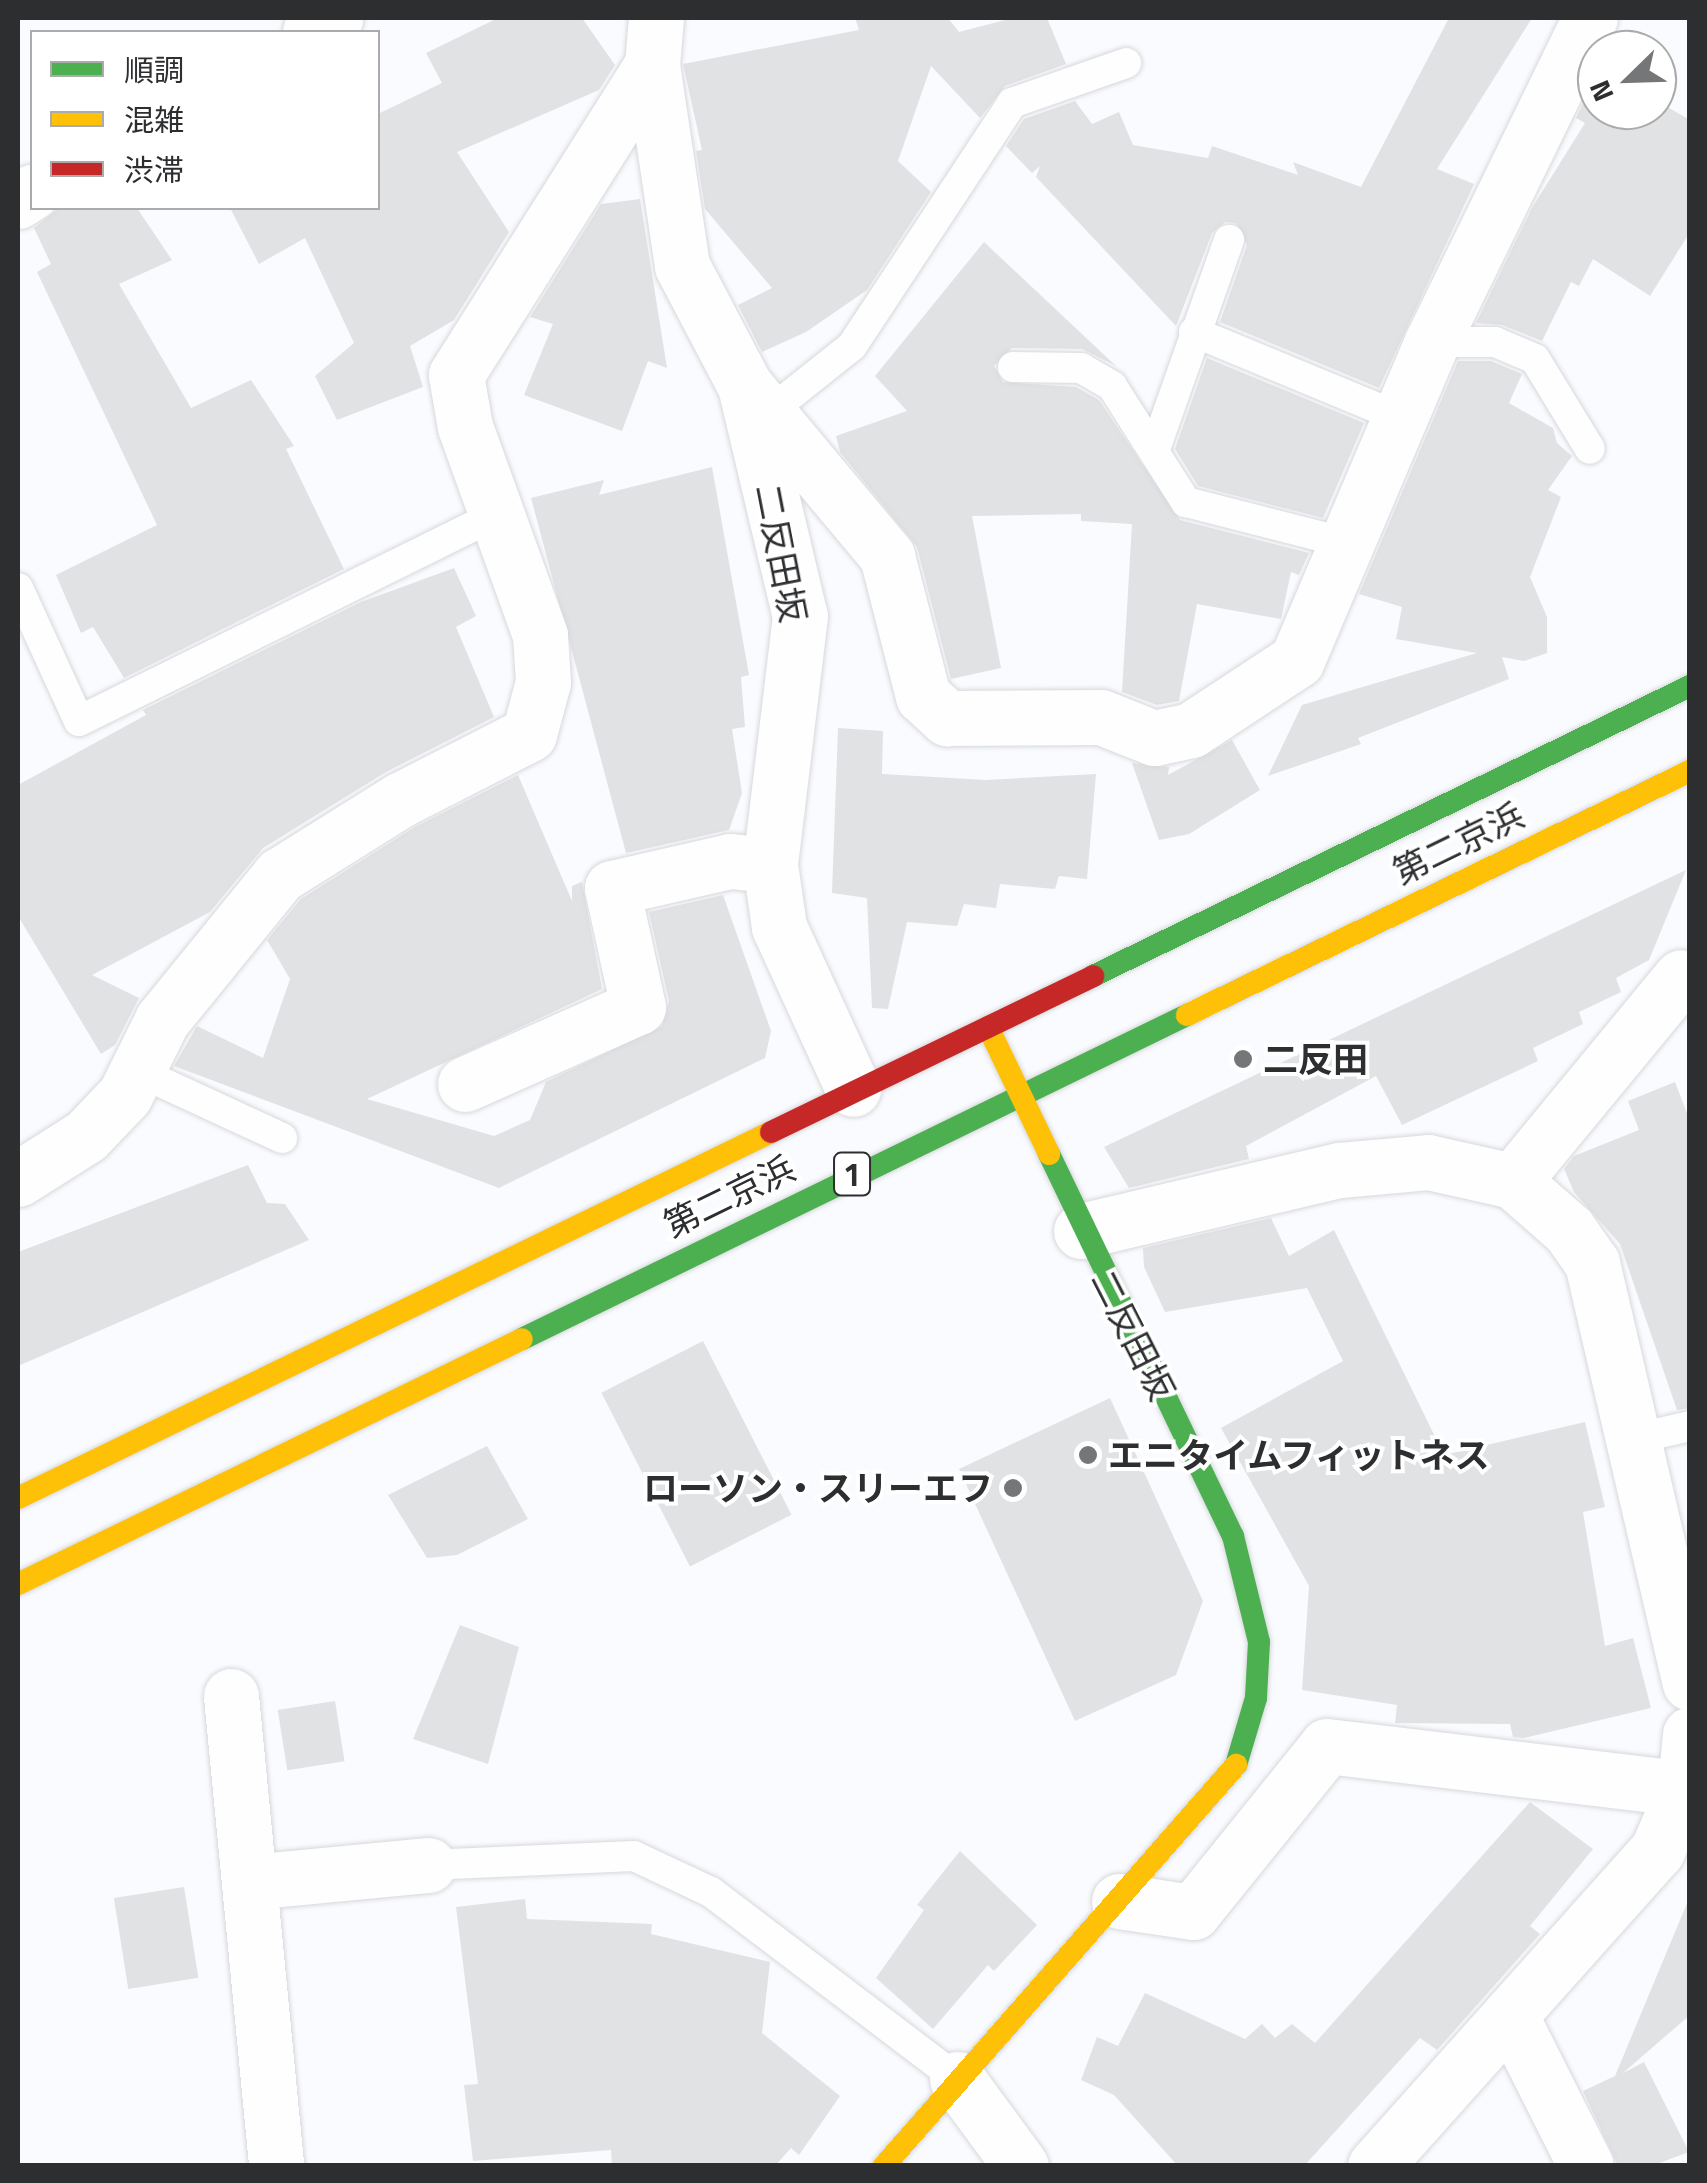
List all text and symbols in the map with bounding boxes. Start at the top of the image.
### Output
legend [30,30,380,210]
north arrow [1577,30,1677,130]
text: 順調 [124,47,184,93]
text: N [1577,74,1624,108]
text: 混雑 [124,97,184,143]
text: 渋滞 [124,147,184,193]
street label: 二反田坂 [747,480,815,626]
street label: 第二京浜 [1386,793,1530,893]
place label: 二反田 [1263,1038,1368,1080]
marker: 二反田 [1232,1048,1254,1070]
street label: 第二京浜 [657,1146,801,1246]
road number: 1 [832,1147,872,1201]
street label: 二反田坂 [1083,1263,1183,1407]
place label: エニタイムフィットネス [1108,1434,1493,1476]
marker: エニタイムフィットネス [1077,1444,1099,1466]
place label: ローソン・スリーエフ [643,1467,993,1509]
marker: ローソン・スリーエフ [1002,1477,1024,1499]

